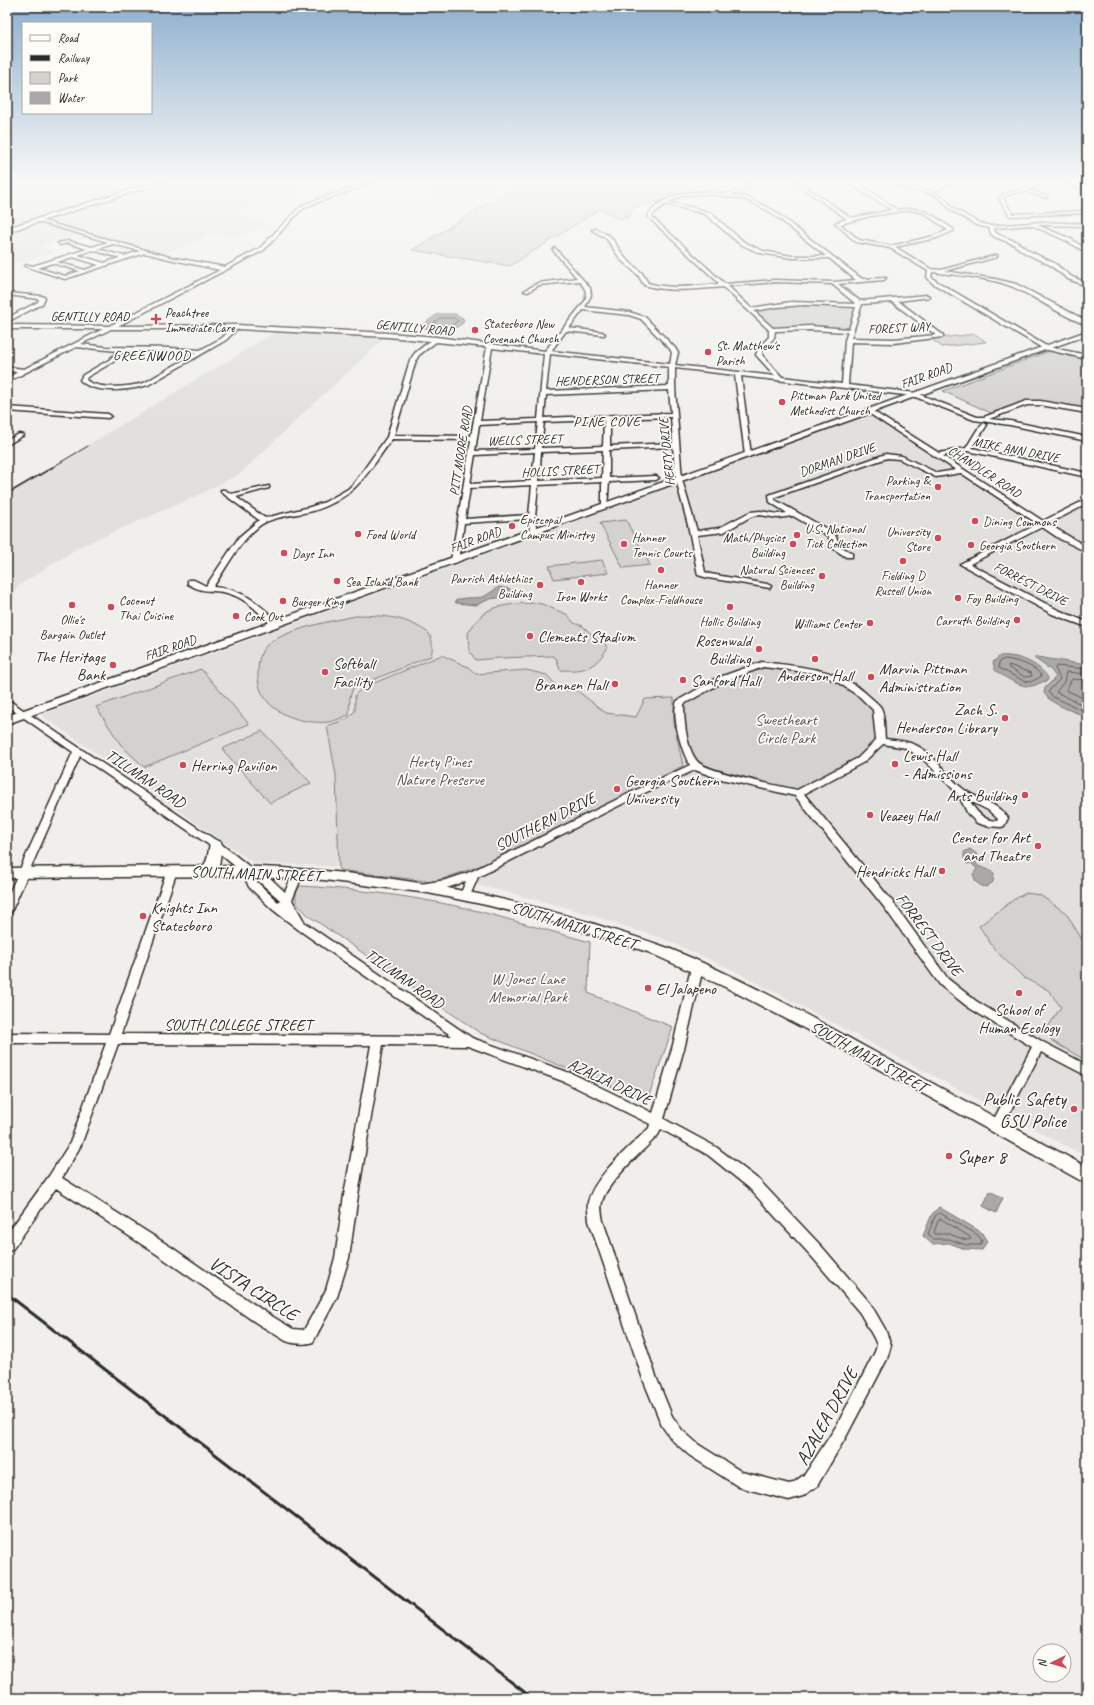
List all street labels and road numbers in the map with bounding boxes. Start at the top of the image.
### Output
street label: GENTILLY ROAD [51,309,131,325]
street label: GENTILLY ROAD [375,317,456,340]
street label: FOREST WAY [868,318,933,338]
street label: FAIR ROAD [899,359,956,393]
street label: HENDERSON STREET [555,370,662,390]
street label: PITT MOORE ROAD [446,404,476,497]
street label: HERTY DRIVE [655,415,679,487]
street label: WELLS STREET [488,431,565,449]
street label: MIKE ANN DRIVE [971,434,1062,467]
street label: DORMAN DRIVE [797,439,879,480]
street label: CHANDLER ROAD [945,442,1025,502]
street label: HOLLIS STREET [521,461,602,481]
street label: FAIR ROAD [448,523,505,557]
street label: FORREST DRIVE [991,559,1072,610]
street label: FAIR ROAD [143,631,200,664]
street label: TILLMAN ROAD [102,745,191,814]
street label: SOUTHERN DRIVE [492,787,601,856]
street label: SOUTH MAIN STREET [191,862,326,886]
street label: FORREST DRIVE [891,889,968,982]
street label: SOUTH MAIN STREET [509,897,643,956]
street label: TILLMAN ROAD [361,944,449,1014]
street label: SOUTH COLLEGE STREET [164,1015,316,1035]
street label: SOUTH MAIN STREET [807,1017,934,1099]
street label: AZALIA DRIVE [565,1054,656,1111]
street label: VISTA CIRCLE [204,1251,305,1328]
street label: AZALEA DRIVE [790,1361,865,1469]

